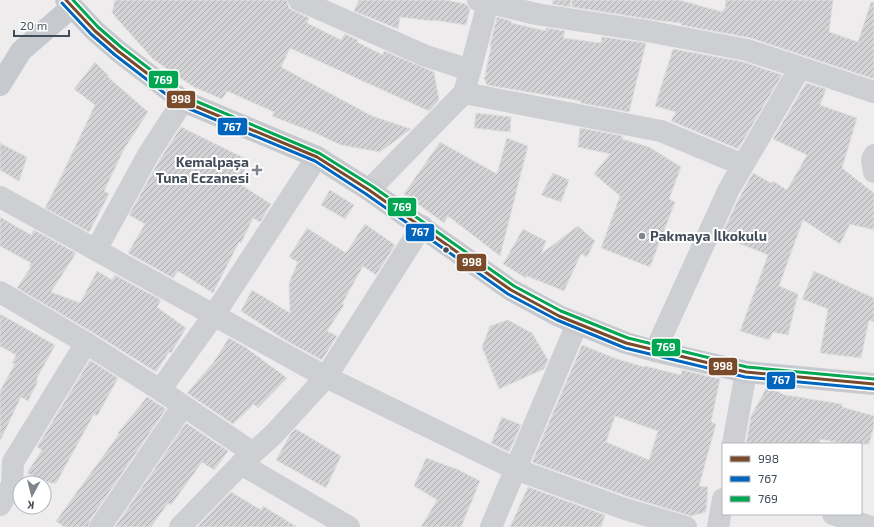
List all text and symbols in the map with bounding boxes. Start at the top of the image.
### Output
scale bar [14,12,69,38]
text: 20 m [20,18,47,32]
line badge: 769 [148,70,179,89]
text: 769 [154,73,172,86]
line badge: 998 [166,90,196,109]
text: 998 [171,92,191,105]
line badge: 767 [217,117,248,136]
text: 767 [223,120,241,133]
place label: Kemalpaşa Tuna Eczanesi [156,153,249,186]
marker: Kemalpaşa Tuna Eczanesi [252,165,262,175]
line badge: 769 [387,197,417,217]
text: 769 [393,200,411,213]
line badge: 767 [405,223,435,242]
text: 767 [411,225,429,238]
place label: Pakmaya İlkokulu [650,227,767,244]
marker: Pakmaya İlkokulu [637,231,647,241]
unlabelled marker [441,245,451,255]
line badge: 998 [456,253,487,272]
text: 998 [462,255,482,268]
line badge: 769 [651,338,681,357]
text: 769 [657,340,675,353]
line badge: 998 [708,357,738,376]
text: 998 [713,359,733,372]
line badge: 767 [766,371,796,390]
text: 767 [772,373,790,386]
legend [722,443,862,515]
text: 998 [758,451,779,465]
text: 767 [758,471,777,485]
north arrow [12,475,52,515]
text: 769 [758,491,778,505]
text: K [26,499,35,512]

